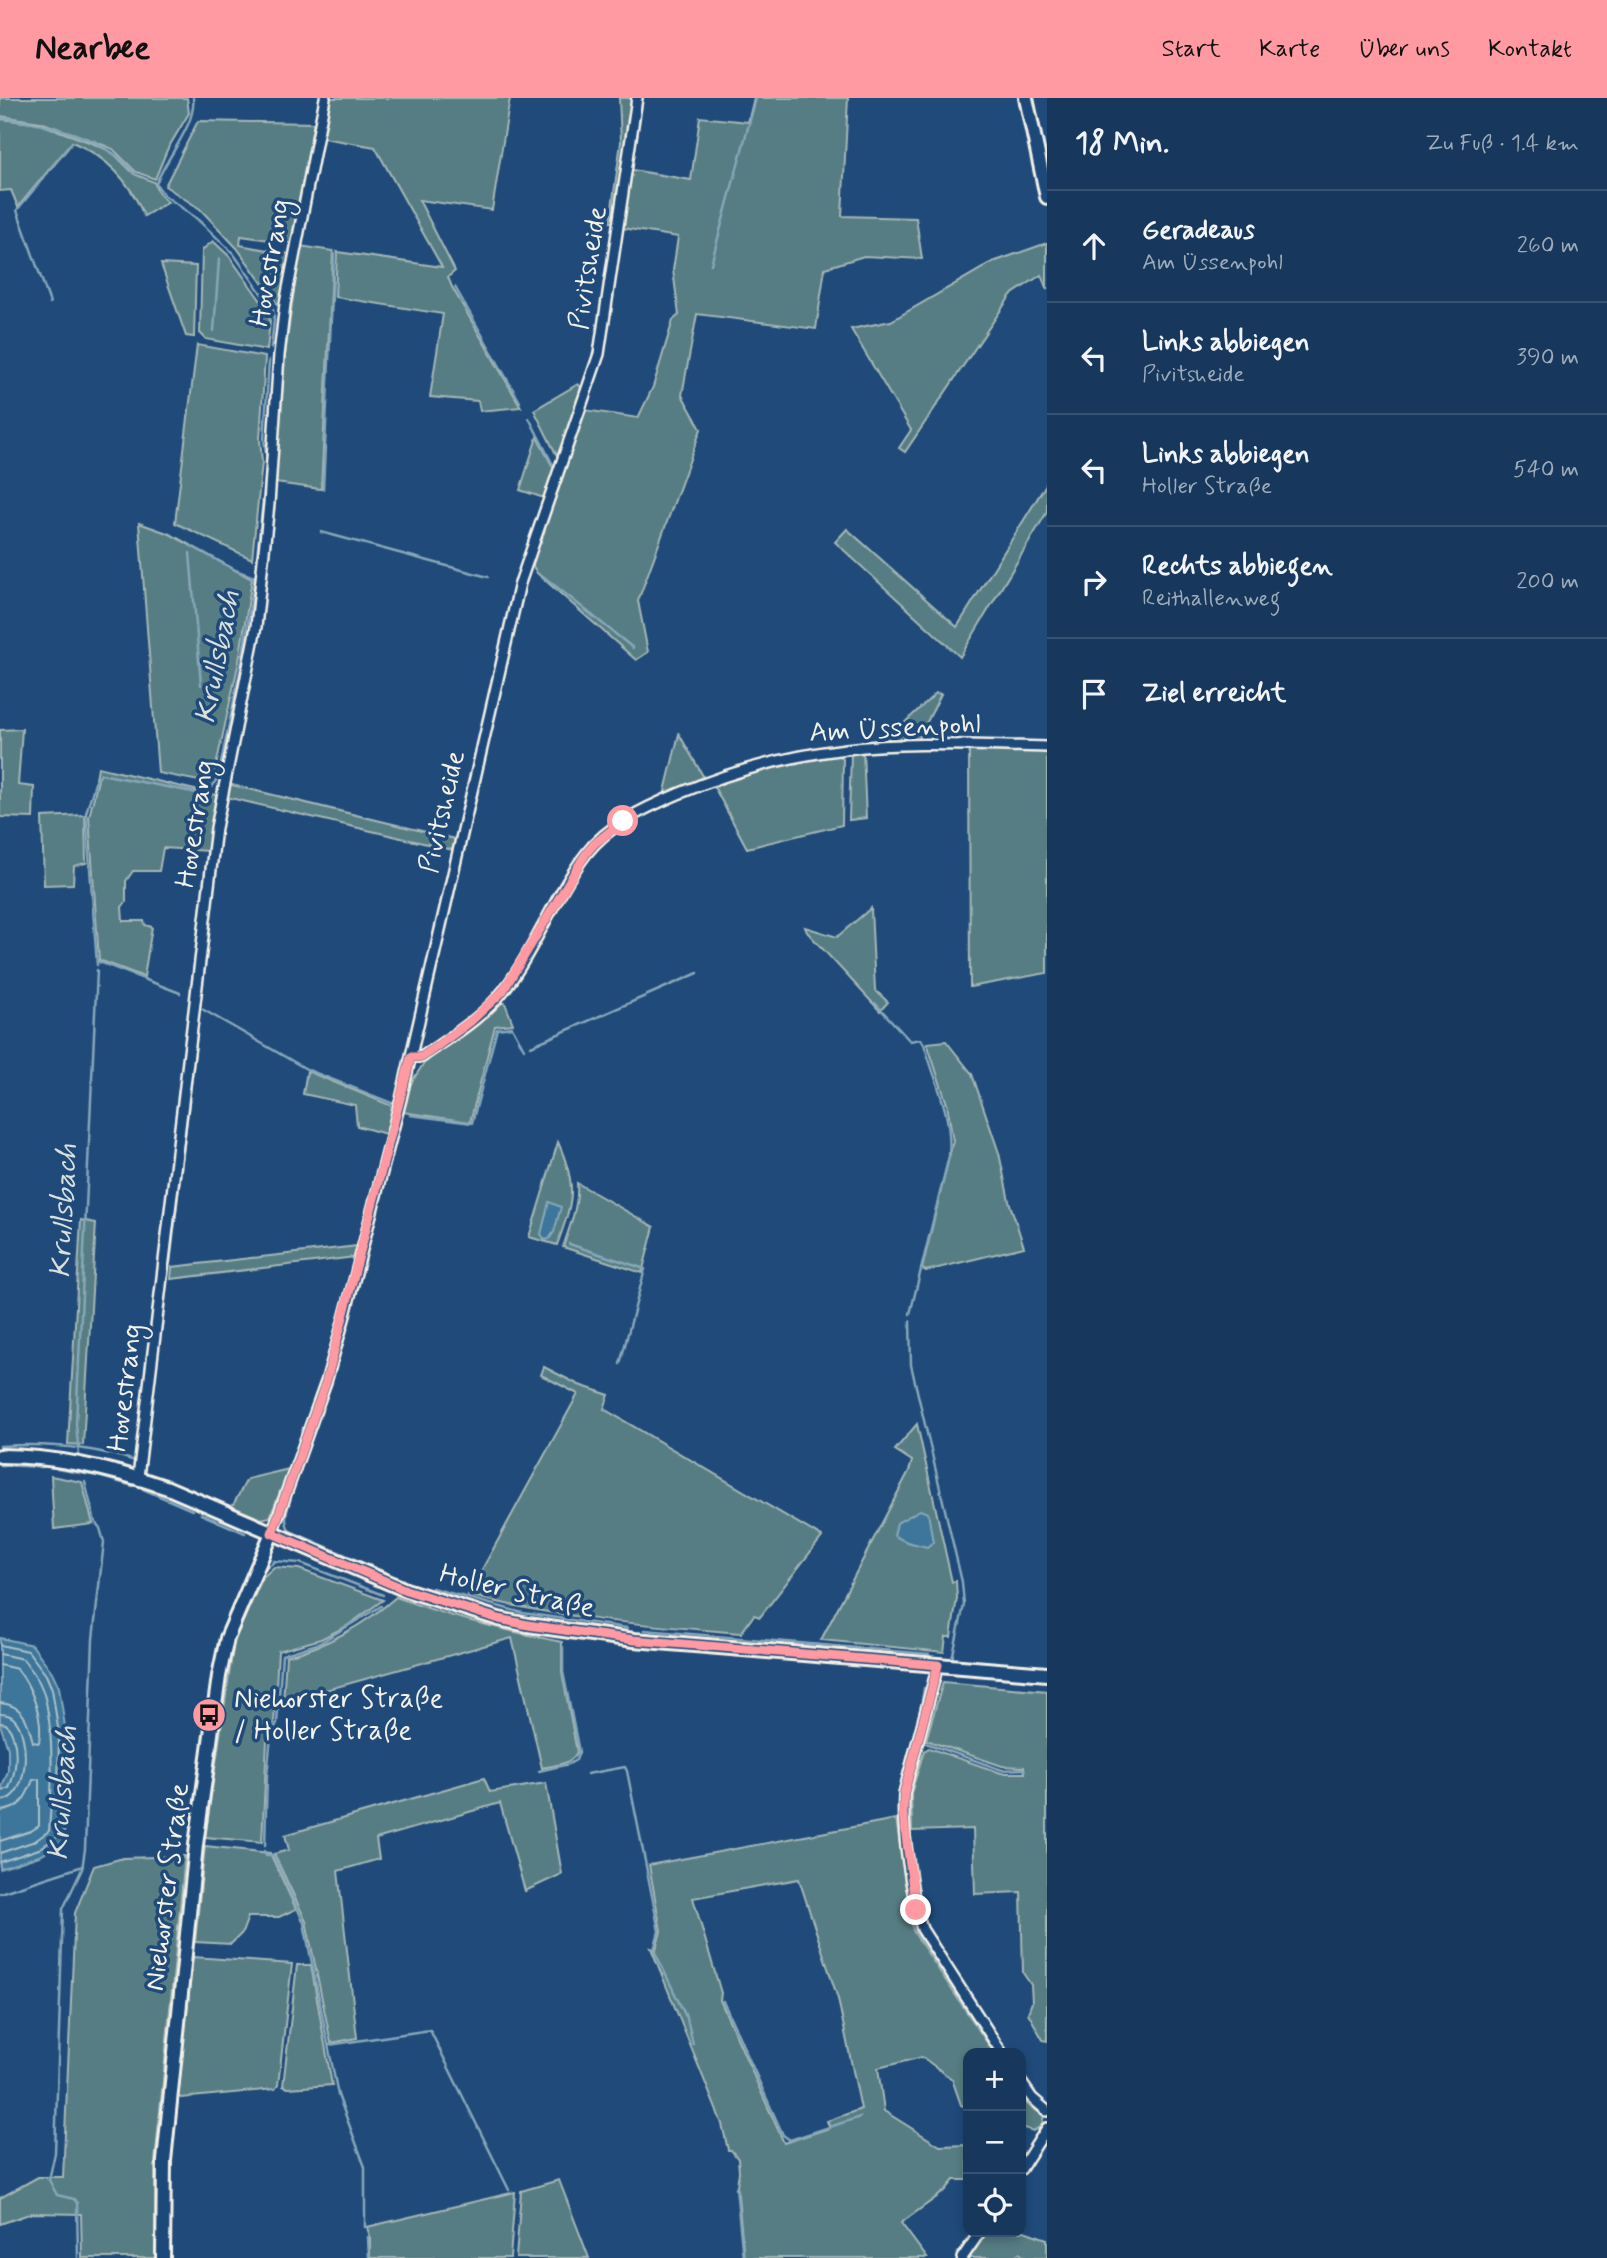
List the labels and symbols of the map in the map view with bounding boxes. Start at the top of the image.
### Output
street label: Hovestrang [242,196,302,330]
street label: Pivitsheide [561,203,617,333]
water label: Krullsbach [186,587,250,727]
street label: Am Üssenpohl [808,706,982,752]
street label: Pivitsheide [411,747,475,877]
street label: Hovestrang [168,757,226,891]
route start [607,805,638,836]
water label: Krullsbach [41,1143,87,1279]
street label: Hovestrang [100,1322,154,1454]
street label: Holler Straße [436,1556,598,1628]
place label: Niehorster Straße / Holler Straße [234,1681,443,1750]
bus stop icon: Niehorster Straße / Holler Straße [190,1696,228,1734]
water label: Krullsbach [39,1724,87,1862]
street label: Niehorster Straße [137,1781,199,1993]
route end [900,1894,931,1925]

